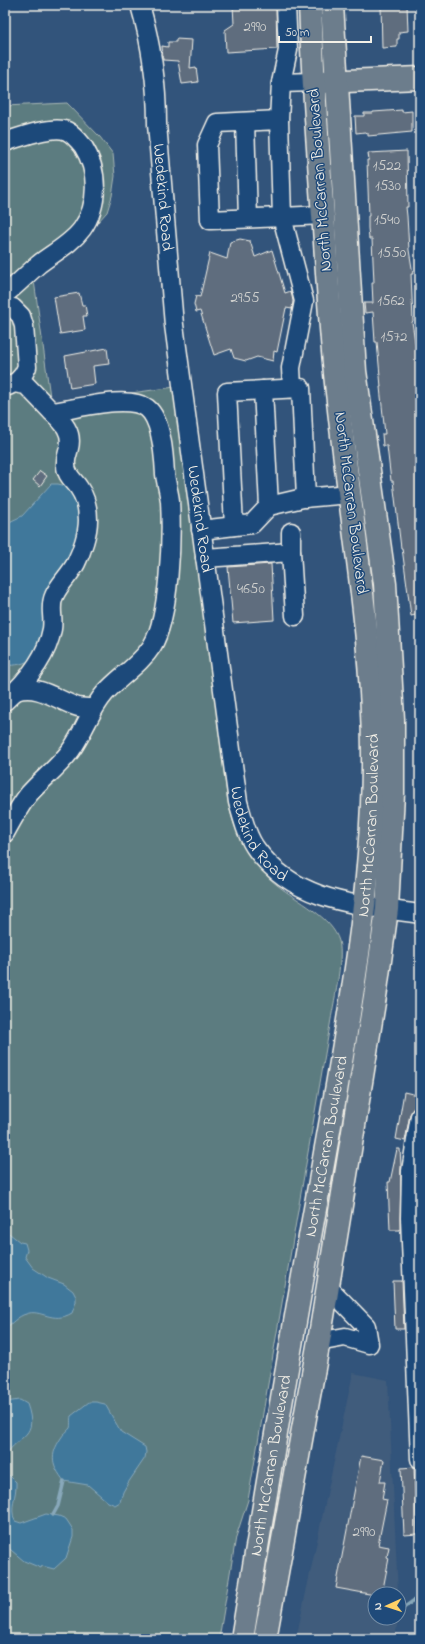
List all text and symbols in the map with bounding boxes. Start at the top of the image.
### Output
house number: 2990 [244,16,267,38]
scale bar [279,18,371,44]
text: 50 m [285,24,309,42]
street label: North McCarran Boulevard [301,87,339,272]
street label: Wedekind Road [146,142,180,252]
house number: 1522 [373,155,402,177]
house number: 1530 [375,175,402,197]
house number: 1540 [374,209,401,231]
house number: 1550 [378,242,407,264]
house number: 2955 [230,287,260,309]
house number: 1562 [377,290,405,312]
house number: 1572 [381,326,408,348]
street label: North McCarran Boulevard [327,410,375,596]
street label: Wedekind Road [180,464,220,574]
house number: 4650 [237,578,265,600]
street label: North McCarran Boulevard [350,733,386,918]
street label: Wedekind Road [224,785,294,888]
street label: North McCarran Boulevard [298,1053,355,1239]
street label: North McCarran Boulevard [243,1372,298,1558]
house number: 2990 [353,1521,376,1543]
north arrow [367,1586,407,1626]
text: N [370,1602,386,1611]

